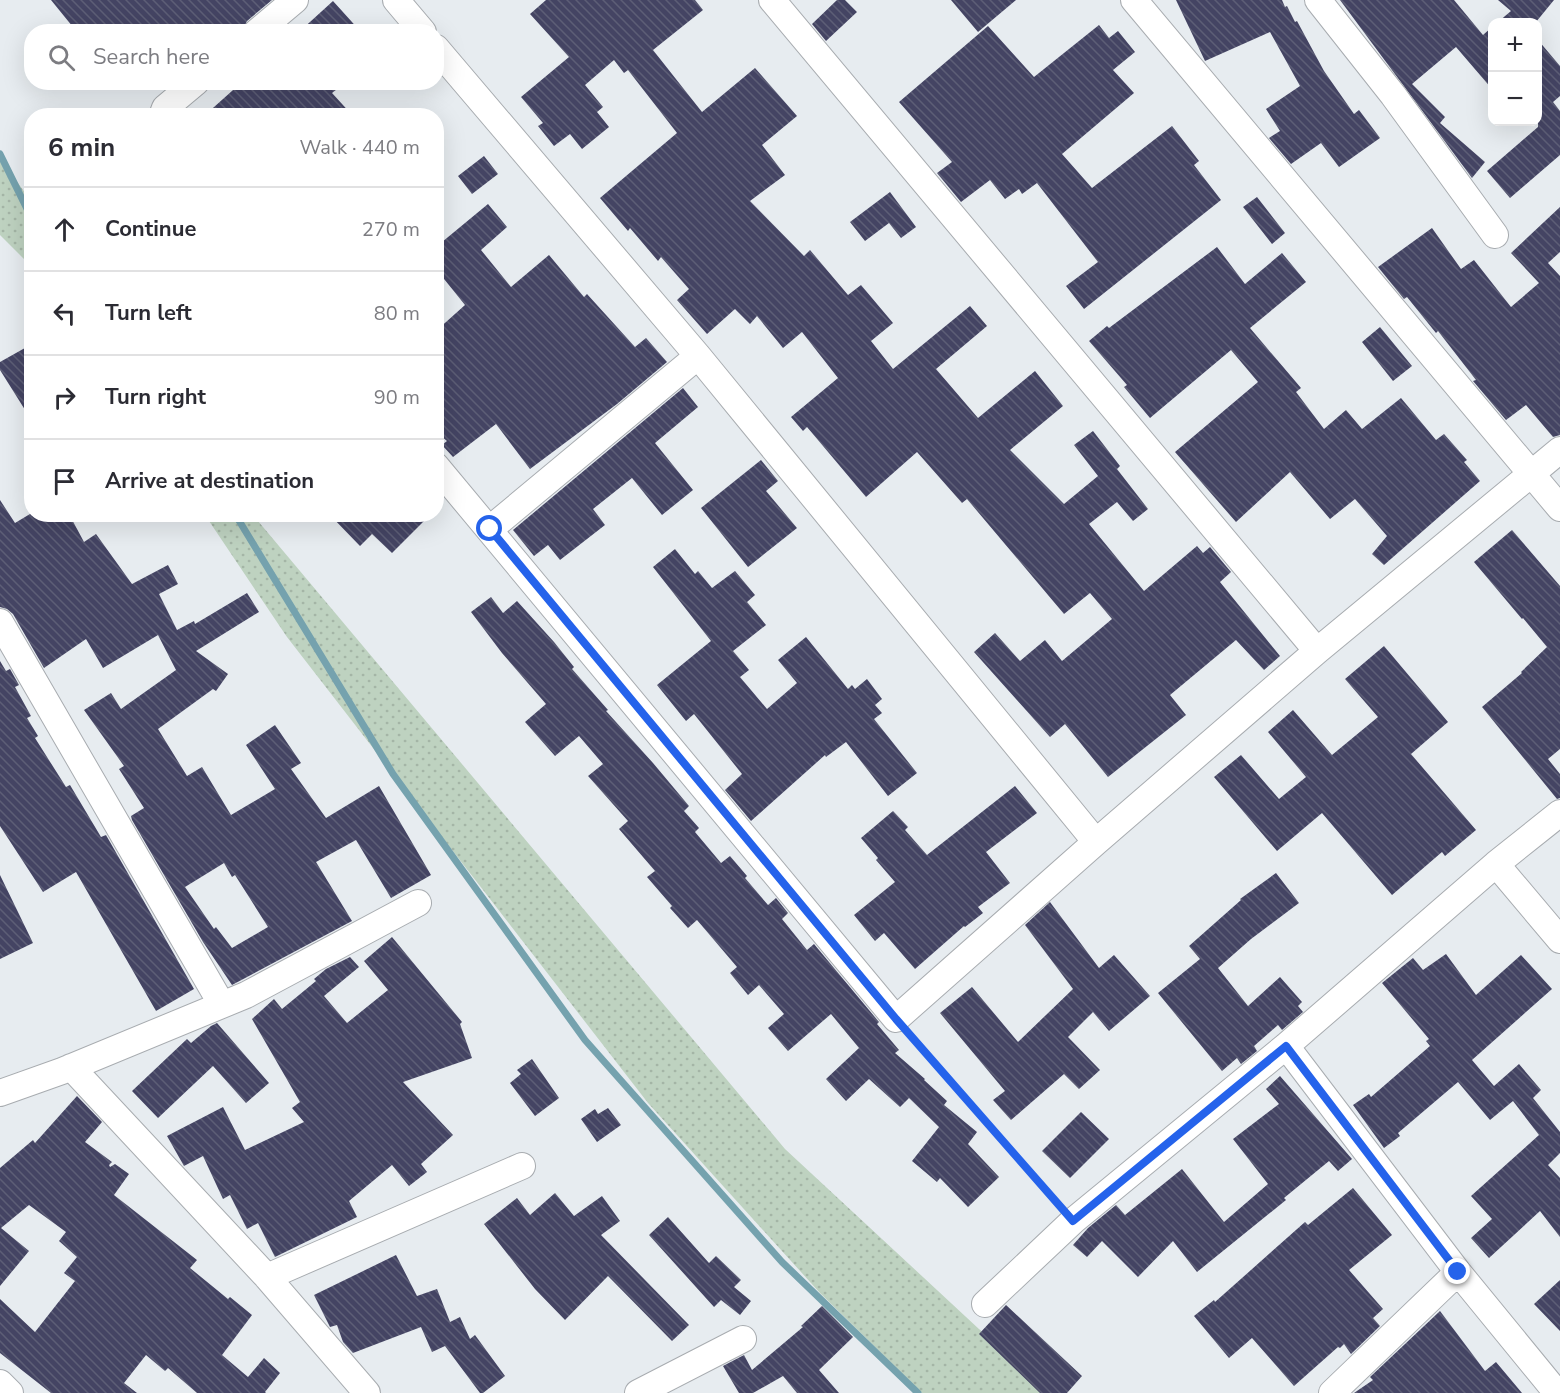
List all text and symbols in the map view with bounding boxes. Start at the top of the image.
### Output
map controls [1488,18,1542,126]
button: + [1488,18,1542,72]
search box [24,24,444,90]
icon: search [45,41,78,74]
text: Search here [93,42,210,72]
button: − [1488,72,1542,126]
text: 6 min [48,130,115,165]
text: Walk · 440 m [300,134,420,161]
icon: ahead [48,213,81,246]
text: Continue [105,214,196,244]
text: 270 m [362,216,420,243]
icon: left [48,297,81,330]
text: Turn left [105,298,192,328]
text: 80 m [374,300,420,327]
icon: right [48,381,81,414]
text: Turn right [105,382,206,412]
text: 90 m [374,384,420,411]
icon: arrive [48,465,81,498]
text: Arrive at destination [105,466,314,496]
route start [476,515,502,541]
route end [1444,1258,1470,1284]

